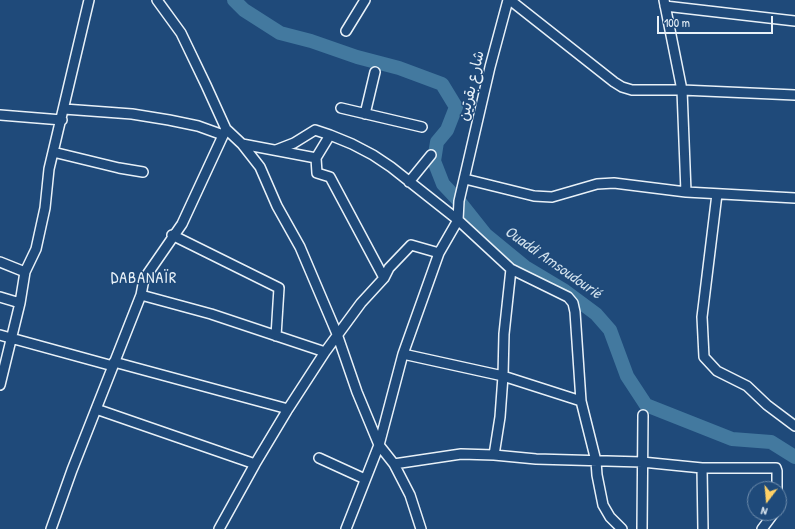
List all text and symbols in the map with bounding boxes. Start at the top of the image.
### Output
scale bar [659,8,775,34]
text: 100 m [664,14,690,31]
street label: شارع بقرتين [455,49,489,123]
water label: Ouaddi Amsoudourié [501,222,605,304]
district label: DABANAÏR [111,269,177,289]
north arrow [747,481,787,521]
text: N [759,504,769,519]

